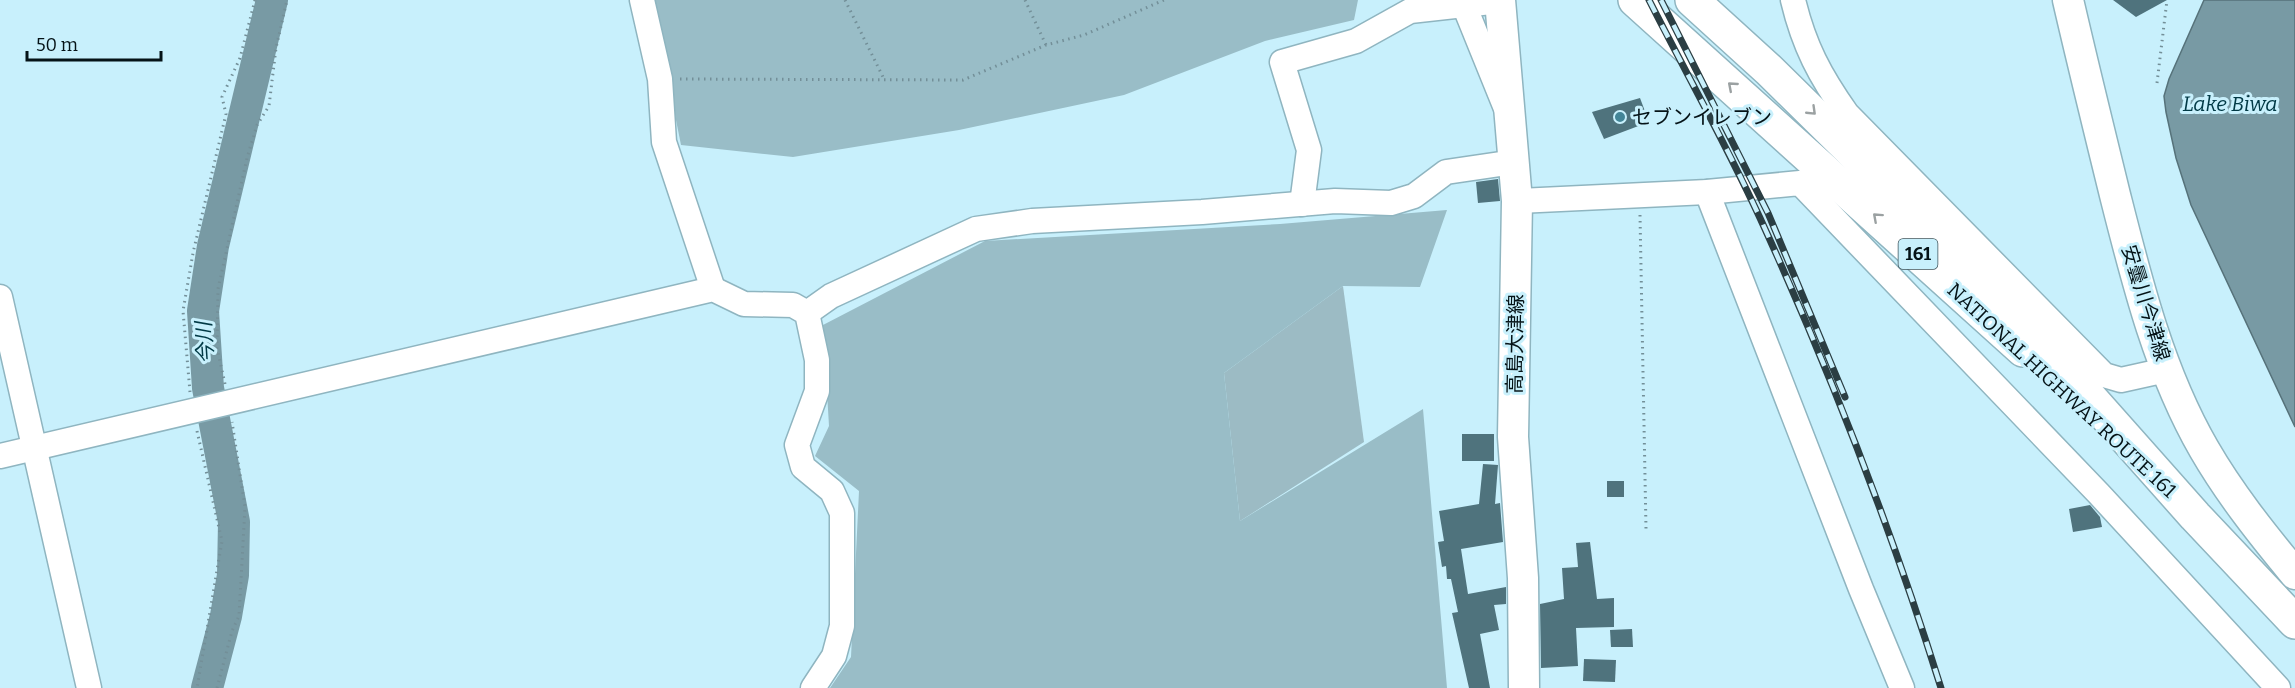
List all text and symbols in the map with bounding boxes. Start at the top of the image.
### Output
scale bar [27,24,160,62]
text: 50 m [36,34,78,56]
one-way arrow [1728,82,1739,93]
water label: Lake Biwa [2182,91,2278,117]
one-way arrow [1805,104,1816,115]
place label: セブンイレブン [1632,105,1772,129]
marker: セブンイレブン [1613,110,1627,124]
one-way arrow [1873,213,1884,224]
road number: 161 [1898,239,1938,269]
street label: 安曇川今津線 [2117,242,2175,364]
street label: NATIONAL HIGHWAY ROUTE 161 [1943,278,2181,502]
street label: 高島大津線 [1502,294,1528,394]
water label: 今川 [190,319,219,365]

